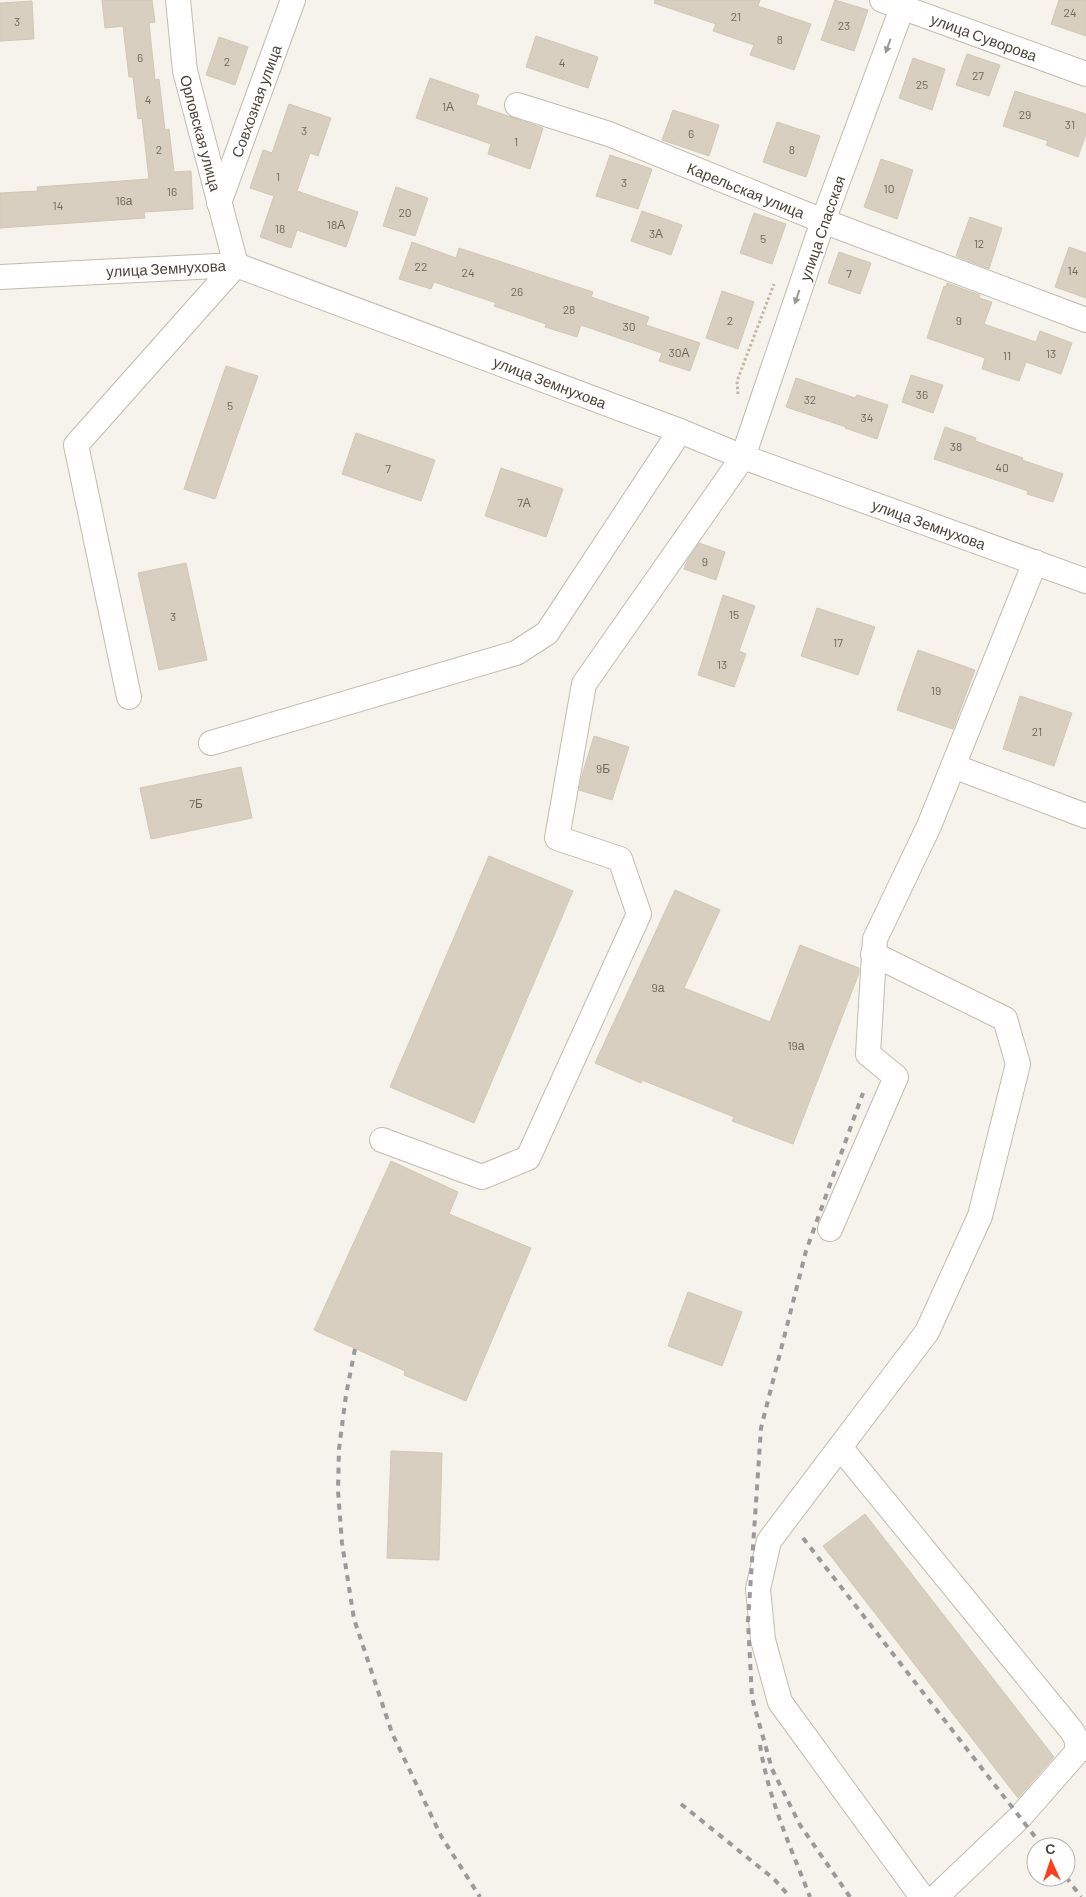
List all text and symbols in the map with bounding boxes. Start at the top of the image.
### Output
house number: 24 [1063,5,1077,19]
house number: 21 [731,9,741,23]
street label: улица Суворова [929,9,1040,65]
house number: 3 [14,14,20,28]
house number: 23 [838,18,850,32]
house number: 8 [777,32,783,46]
one-way arrow [884,39,892,54]
street label: Совхозная улица [227,42,285,160]
house number: 6 [137,50,143,64]
house number: 2 [224,54,230,68]
house number: 4 [559,55,565,69]
house number: 27 [972,68,984,82]
street label: Орловская улица [177,73,225,194]
house number: 25 [916,77,928,91]
house number: 4 [145,92,151,106]
house number: 1А [442,99,454,113]
house number: 29 [1019,107,1031,121]
house number: 31 [1065,117,1075,131]
house number: 3 [301,123,307,137]
house number: 6 [688,126,694,140]
house number: 1 [514,134,518,148]
house number: 2 [156,142,162,156]
house number: 8 [789,142,795,156]
street label: Карельская улица [685,158,808,222]
house number: 1 [276,169,280,183]
street label: улица Спасская [796,173,848,283]
house number: 3 [621,175,627,189]
house number: 10 [884,181,894,195]
house number: 16 [167,184,177,198]
house number: 16а [115,193,133,207]
house number: 14 [53,198,63,212]
house number: 20 [398,205,412,219]
house number: 18А [327,217,345,231]
house number: 18 [275,221,285,235]
house number: 3А [649,226,663,240]
house number: 5 [760,231,766,245]
house number: 12 [974,236,984,250]
street label: улица Земнухова [106,256,227,280]
house number: 22 [415,259,427,273]
house number: 14 [1068,263,1078,277]
house number: 24 [461,265,475,279]
house number: 7 [846,266,852,280]
house number: 26 [511,284,523,298]
one-way arrow [793,290,800,305]
house number: 28 [563,302,575,316]
house number: 2 [727,313,733,327]
house number: 9 [956,313,962,327]
house number: 30 [623,319,635,333]
house number: 30А [669,345,689,359]
house number: 13 [1046,346,1056,360]
house number: 11 [1003,348,1011,362]
street label: улица Земнухова [491,352,610,412]
house number: 36 [916,387,928,401]
house number: 32 [804,392,816,406]
house number: 5 [227,398,233,412]
house number: 34 [861,410,873,424]
house number: 38 [950,439,962,453]
house number: 40 [995,460,1009,474]
house number: 7 [385,461,391,475]
house number: 7А [517,495,531,509]
street label: улица Земнухова [870,495,989,553]
house number: 9 [702,554,708,568]
house number: 15 [729,607,739,621]
house number: 3 [170,609,176,623]
house number: 17 [833,635,843,649]
house number: 13 [717,657,727,671]
house number: 19 [931,683,941,697]
house number: 21 [1032,724,1042,738]
house number: 9Б [596,761,610,775]
house number: 7Б [189,796,203,810]
house number: 9а [652,980,665,994]
house number: 19а [787,1038,805,1052]
north arrow [1026,1837,1076,1887]
text: С [1045,1840,1056,1857]

